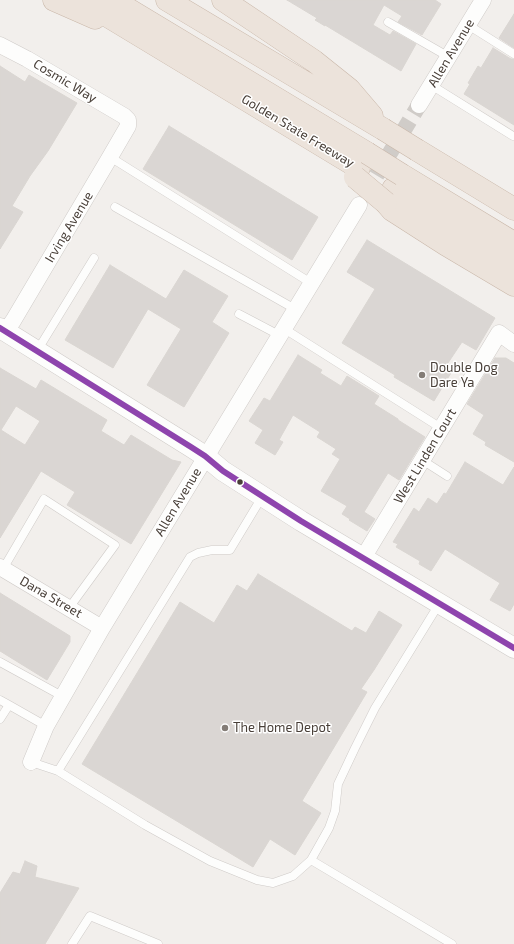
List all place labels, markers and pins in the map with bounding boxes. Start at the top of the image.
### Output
place label: Double Dog Dare Ya [430,360,498,391]
marker: Double Dog Dare Ya [417,370,427,380]
unlabelled marker [235,477,245,487]
place label: The Home Depot [233,720,331,736]
marker: The Home Depot [220,723,230,733]

